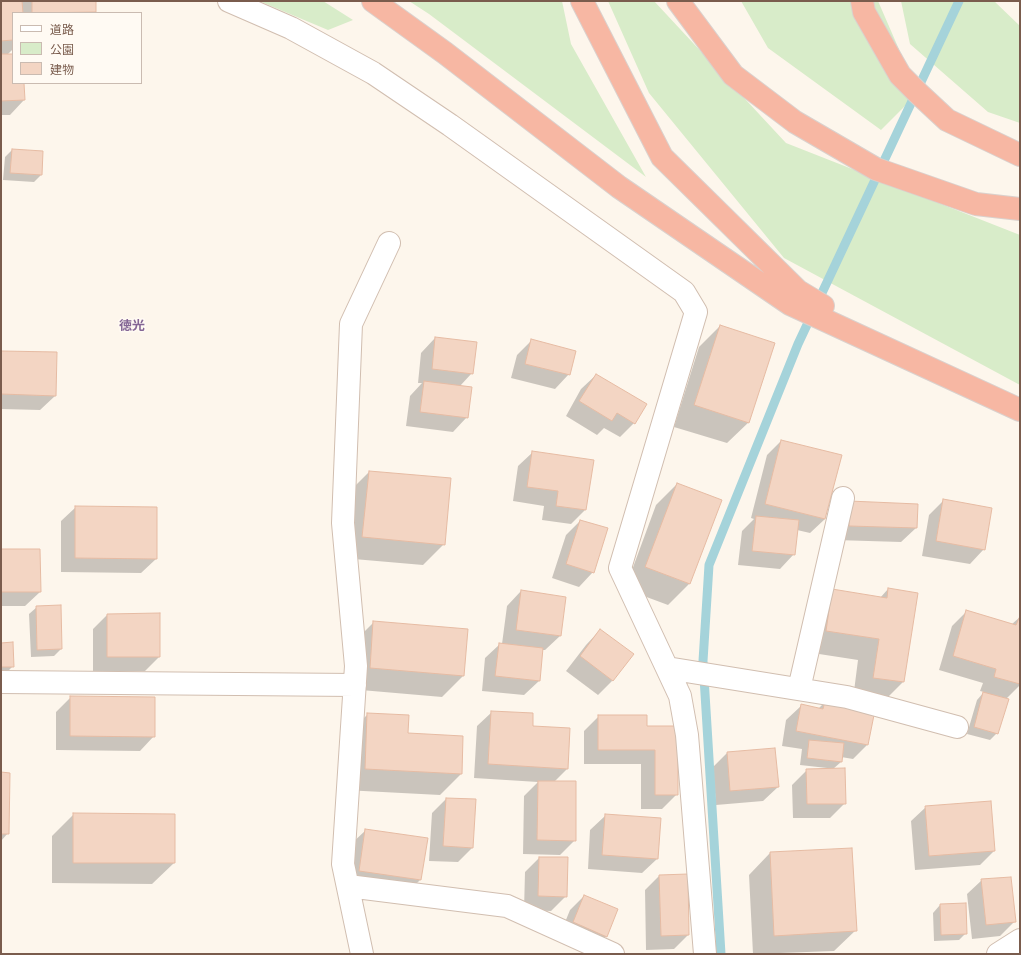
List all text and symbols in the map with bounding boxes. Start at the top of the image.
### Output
legend [12,12,142,84]
text: 道路 [50,22,74,37]
text: 公園 [50,42,74,57]
text: 建物 [50,62,74,77]
district label: 徳光 [119,318,145,334]

